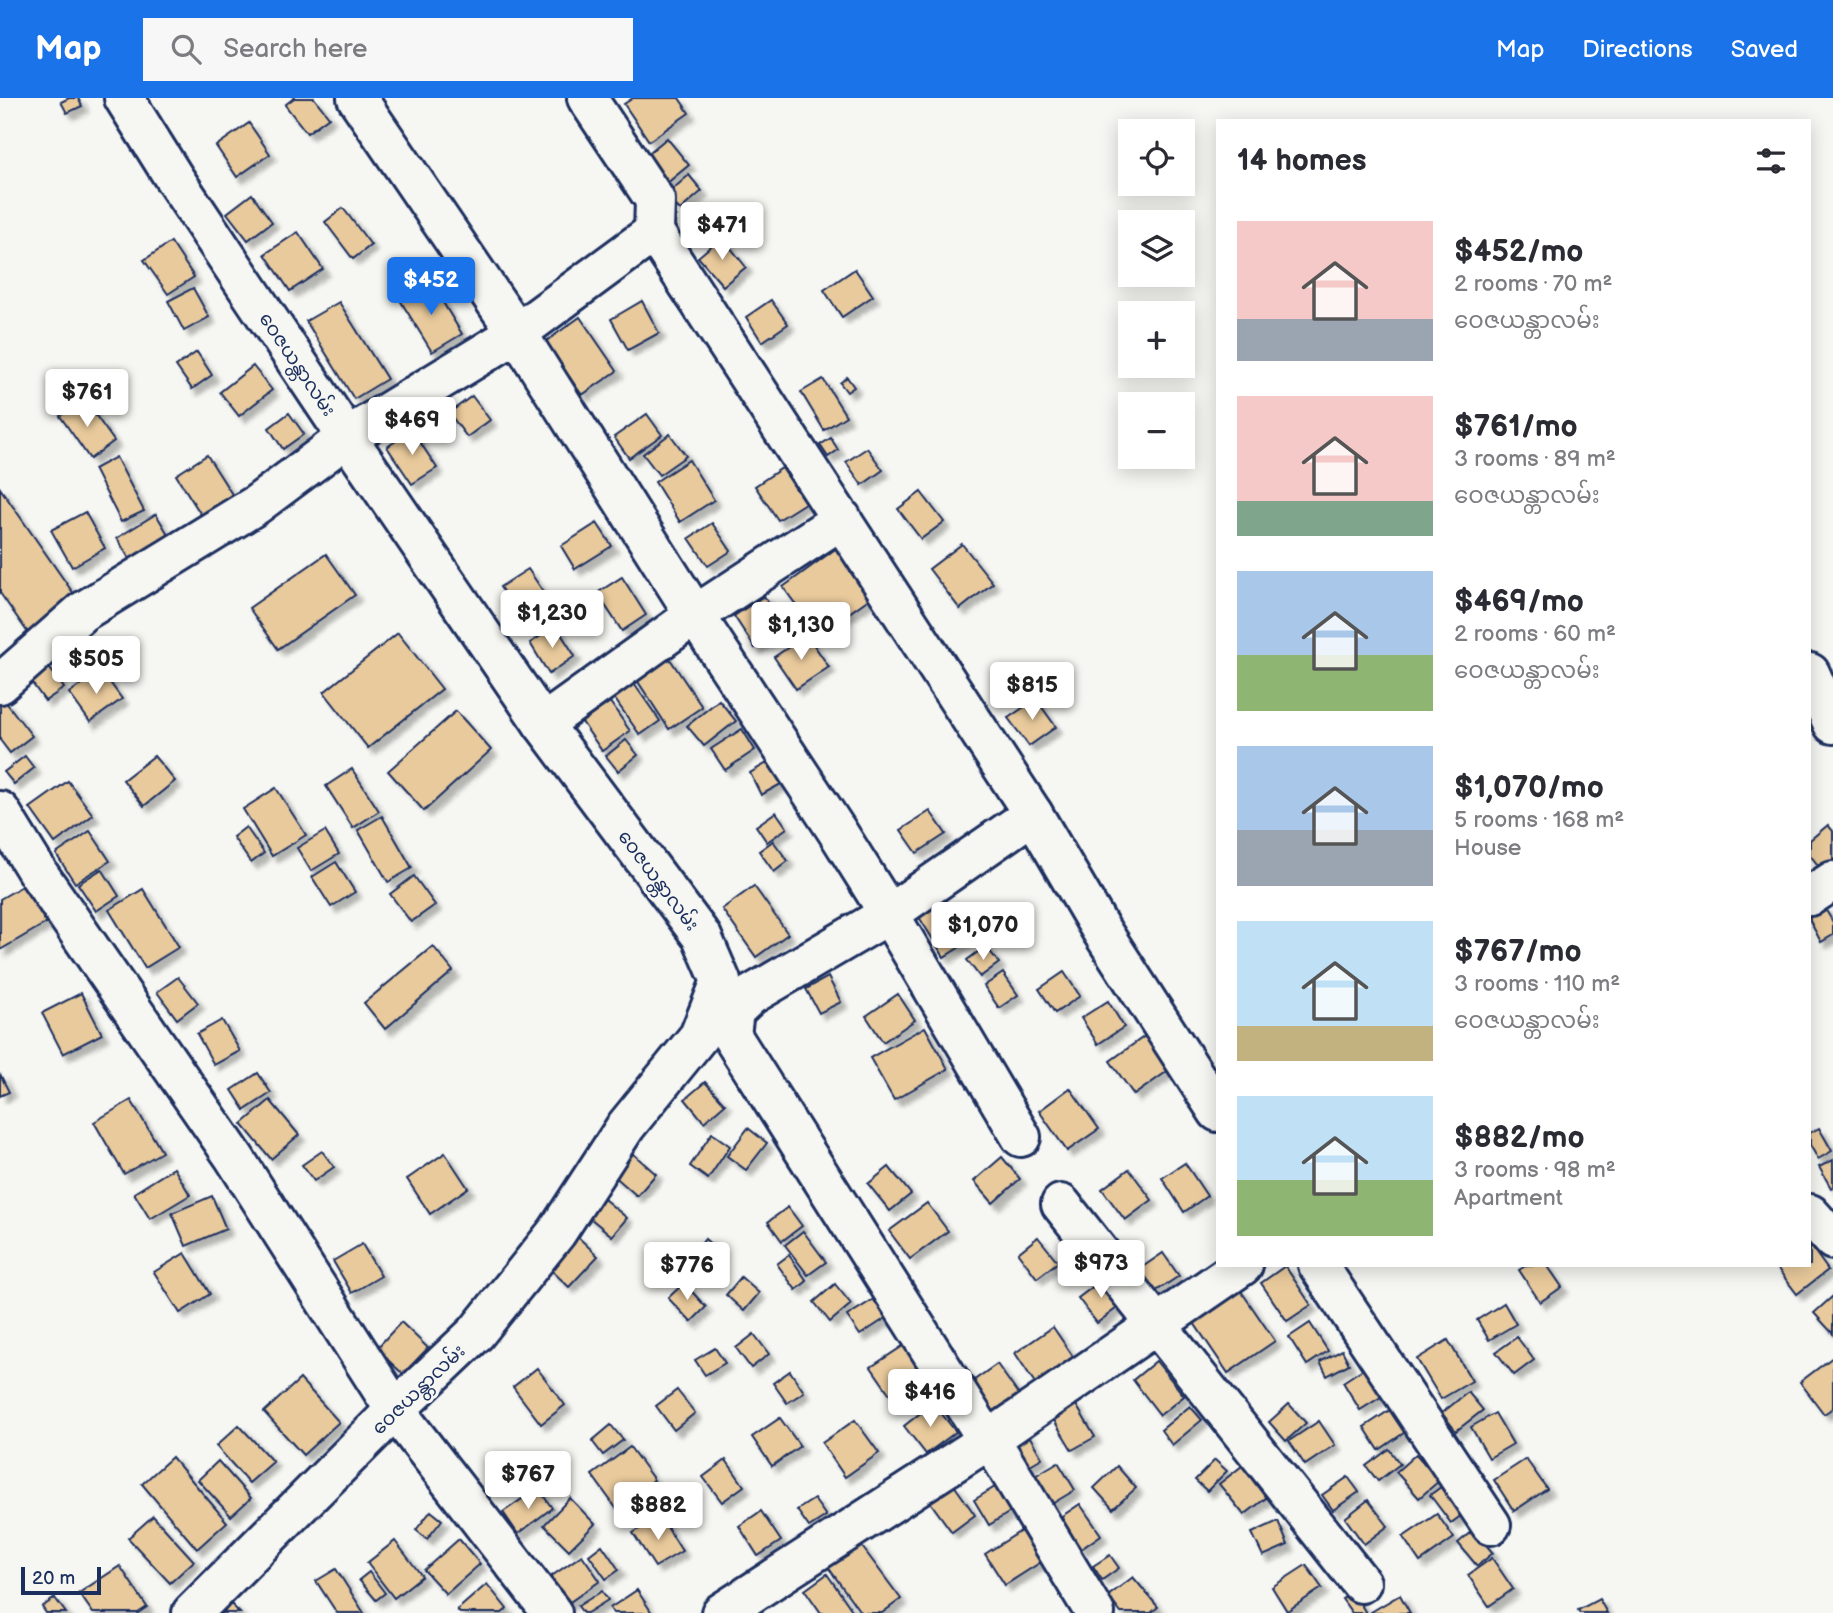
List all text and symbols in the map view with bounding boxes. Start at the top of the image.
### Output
search box [143,18,633,81]
text: Map [35,29,101,69]
icon: search [167,30,205,68]
text: Search here [223,34,367,65]
text: Map [1496,35,1544,64]
text: Directions [1582,35,1693,64]
text: Saved [1731,35,1798,64]
map controls [1118,119,1195,469]
button: locate [1118,119,1195,196]
icon: filters [1752,142,1790,180]
text: 14 homes [1237,143,1366,179]
pin: $471 [681,202,763,262]
button: layers [1118,210,1195,287]
text: $471 [696,211,748,239]
text: $452/mo [1454,234,1583,270]
icon: home [1293,249,1377,333]
pin: $452 [390,258,472,317]
text: $452 [403,266,459,294]
text: 2 rooms · 70 m² [1454,270,1613,298]
button: + [1118,301,1195,378]
street label: ဝေဇယန္တာလမ်း [251,306,343,423]
text: ဝေဇယန္တာလမ်း [1454,307,1600,335]
pin: $761 [46,370,128,429]
text: $761 [61,378,113,406]
button: − [1118,392,1195,469]
pin: $469 [371,398,453,457]
text: $469 [384,406,440,434]
text: $761/mo [1454,409,1578,445]
icon: home [1293,424,1377,508]
text: 3 rooms · 89 m² [1454,445,1616,473]
text: ဝေဇယန္တာလမ်း [1454,482,1600,510]
text: $469/mo [1454,584,1584,620]
pin: $1,230 [495,590,609,650]
text: $1,230 [517,599,587,627]
icon: home [1293,599,1377,683]
pin: $1,130 [744,602,858,662]
text: $1,130 [767,611,835,639]
text: 2 rooms · 60 m² [1454,620,1616,648]
pin: $505 [55,636,137,696]
text: $505 [68,645,124,673]
text: ဝေဇယန္တာလမ်း [1454,657,1600,685]
pin: $815 [991,662,1073,722]
text: $815 [1006,671,1058,699]
text: $1,070/mo [1454,770,1604,806]
icon: home [1293,774,1377,858]
text: 5 rooms · 168 m² [1454,806,1624,834]
street label: ဝေဇယန္တာလမ်း [610,824,706,938]
text: House [1454,834,1521,862]
pin: $1,070 [926,902,1040,962]
text: $1,070 [947,911,1019,939]
text: $767/mo [1454,934,1582,970]
icon: home [1293,949,1377,1033]
text: 3 rooms · 110 m² [1454,970,1620,998]
text: ဝေဇယန္တာလမ်း [1454,1007,1600,1035]
text: $882/mo [1454,1120,1585,1156]
icon: home [1293,1124,1377,1208]
text: 3 rooms · 98 m² [1454,1156,1616,1184]
text: Apartment [1454,1184,1563,1212]
pin: $973 [1060,1240,1142,1300]
pin: $776 [646,1242,728,1302]
text: $973 [1074,1249,1128,1277]
text: $776 [660,1251,714,1279]
street label: ဝေဇယန္တာလမ်း [365,1337,472,1442]
pin: $416 [889,1370,971,1429]
text: $416 [904,1378,956,1406]
pin: $767 [487,1452,569,1511]
text: $767 [501,1460,555,1488]
pin: $882 [617,1482,699,1542]
text: $882 [630,1491,686,1519]
scale bar [21,1564,102,1596]
text: 20 m [32,1567,75,1590]

